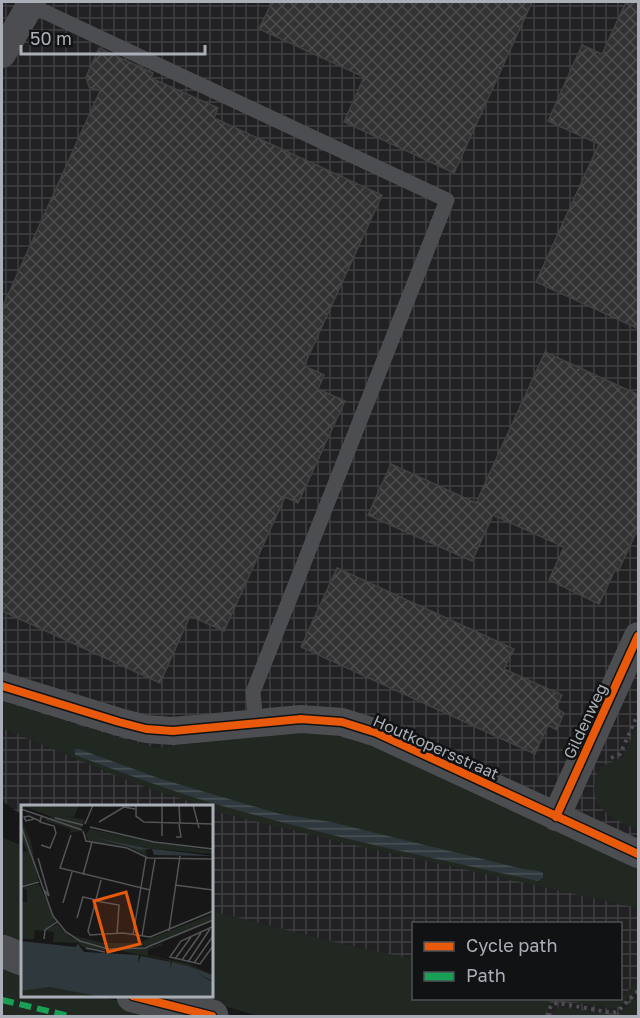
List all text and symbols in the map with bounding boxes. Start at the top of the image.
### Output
scale bar [21,18,206,56]
text: 50 m [30,27,72,49]
street label: Gildenweg [559,680,611,762]
street label: Houtkopersstraat [370,710,502,784]
inset map [21,805,213,997]
legend [412,922,622,1000]
text: Cycle path [466,934,558,956]
text: Path [466,964,506,986]

